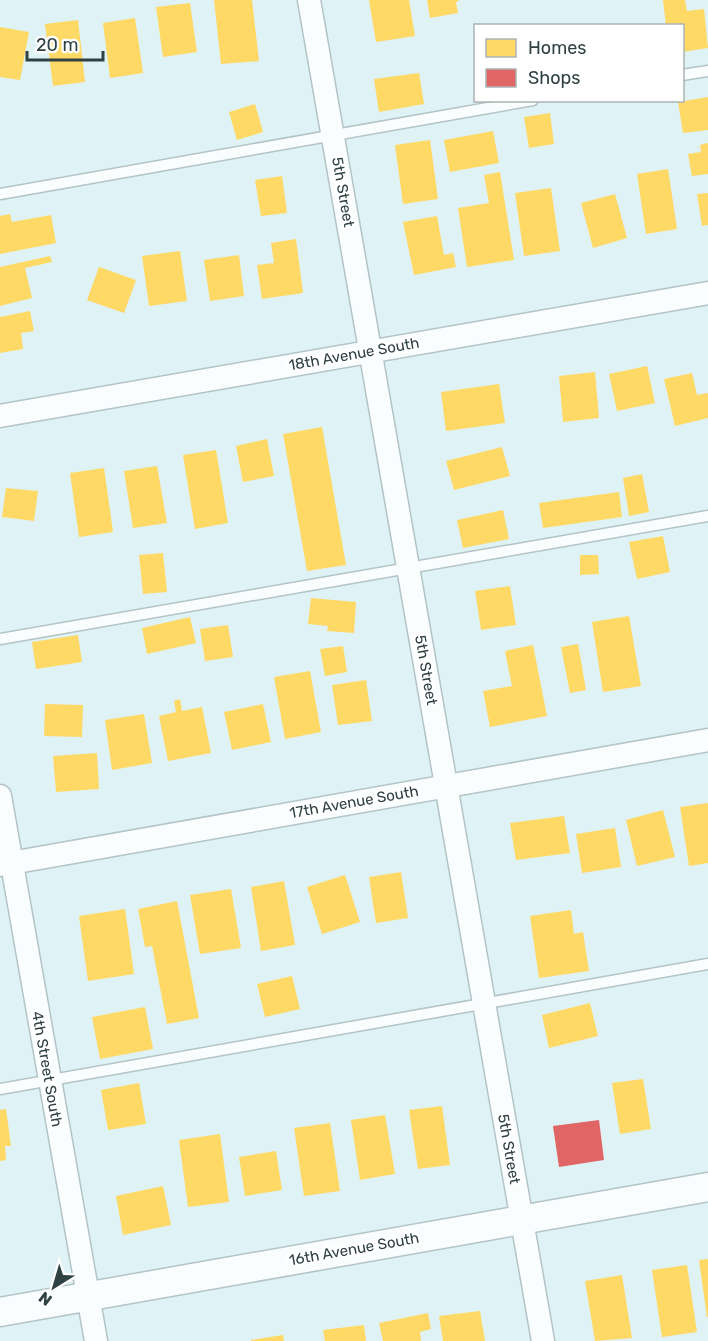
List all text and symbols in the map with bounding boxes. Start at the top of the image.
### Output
scale bar [27,24,104,62]
legend [474,24,684,102]
text: 20 m [36,34,78,56]
text: Homes [528,37,586,59]
text: Shops [528,67,580,89]
street label: 5th Street [328,155,358,229]
street label: 18th Avenue South [287,334,421,374]
street label: 5th Street [411,633,441,707]
street label: 17th Avenue South [288,782,420,822]
street label: 4th Street South [28,1010,66,1128]
street label: 5th Street [494,1112,524,1186]
street label: 16th Avenue South [287,1229,421,1269]
north arrow [24,1257,84,1317]
text: N [35,1288,56,1310]

